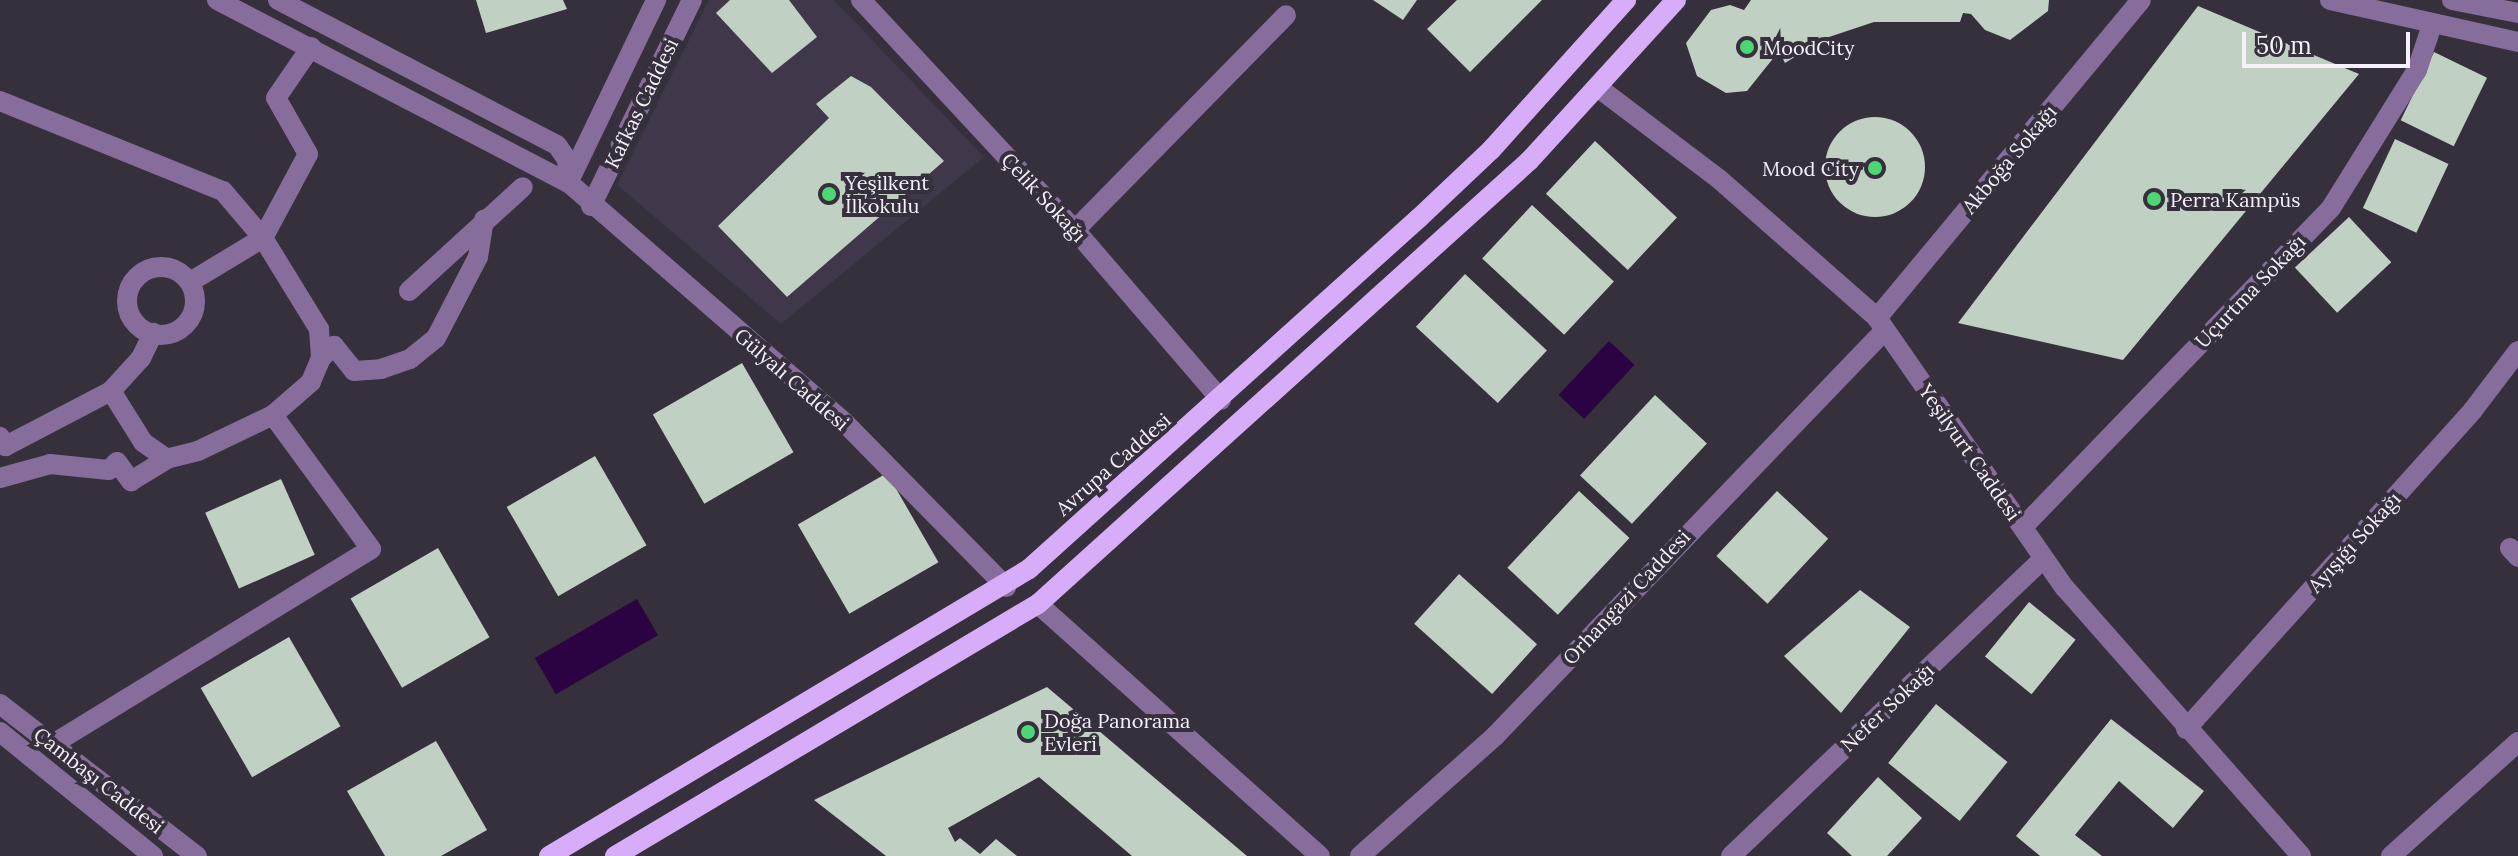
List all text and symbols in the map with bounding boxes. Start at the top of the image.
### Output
scale bar [2246,16,2414,66]
text: 50 m [2256,30,2312,61]
street label: Kafkas Caddesi [599,34,683,172]
place label: MoodCity [1763,35,1855,59]
marker: MoodCity [1738,38,1756,56]
street label: Akboğa Sokağı [1957,100,2061,218]
street label: Çelik Sokağı [997,147,1091,247]
place label: Mood City [1762,156,1859,180]
marker: Mood City [1866,159,1884,177]
place label: Yeşilkent İlkokulu [845,170,929,217]
marker: Yeşilkent İlkokulu [820,185,838,203]
place label: Perra Kampüs [2170,187,2301,211]
marker: Perra Kampüs [2145,190,2163,208]
street label: Uçurtma Sokağı [2190,229,2310,353]
street label: Gülyalı Caddesi [730,323,854,435]
street label: Yeşilyurt Caddesi [1914,379,2026,525]
street label: Avrupa Caddesi [1051,408,1175,520]
street label: Ayışığı Sokağı [2303,487,2405,597]
street label: Orhangazi Caddesi [1557,525,1695,669]
street label: Nefer Sokağı [1835,658,1939,756]
place label: Doğa Panorama Evleri [1044,708,1190,755]
street label: Çambaşı Caddesi [29,722,169,838]
marker: Doğa Panorama Evleri [1019,723,1037,741]

